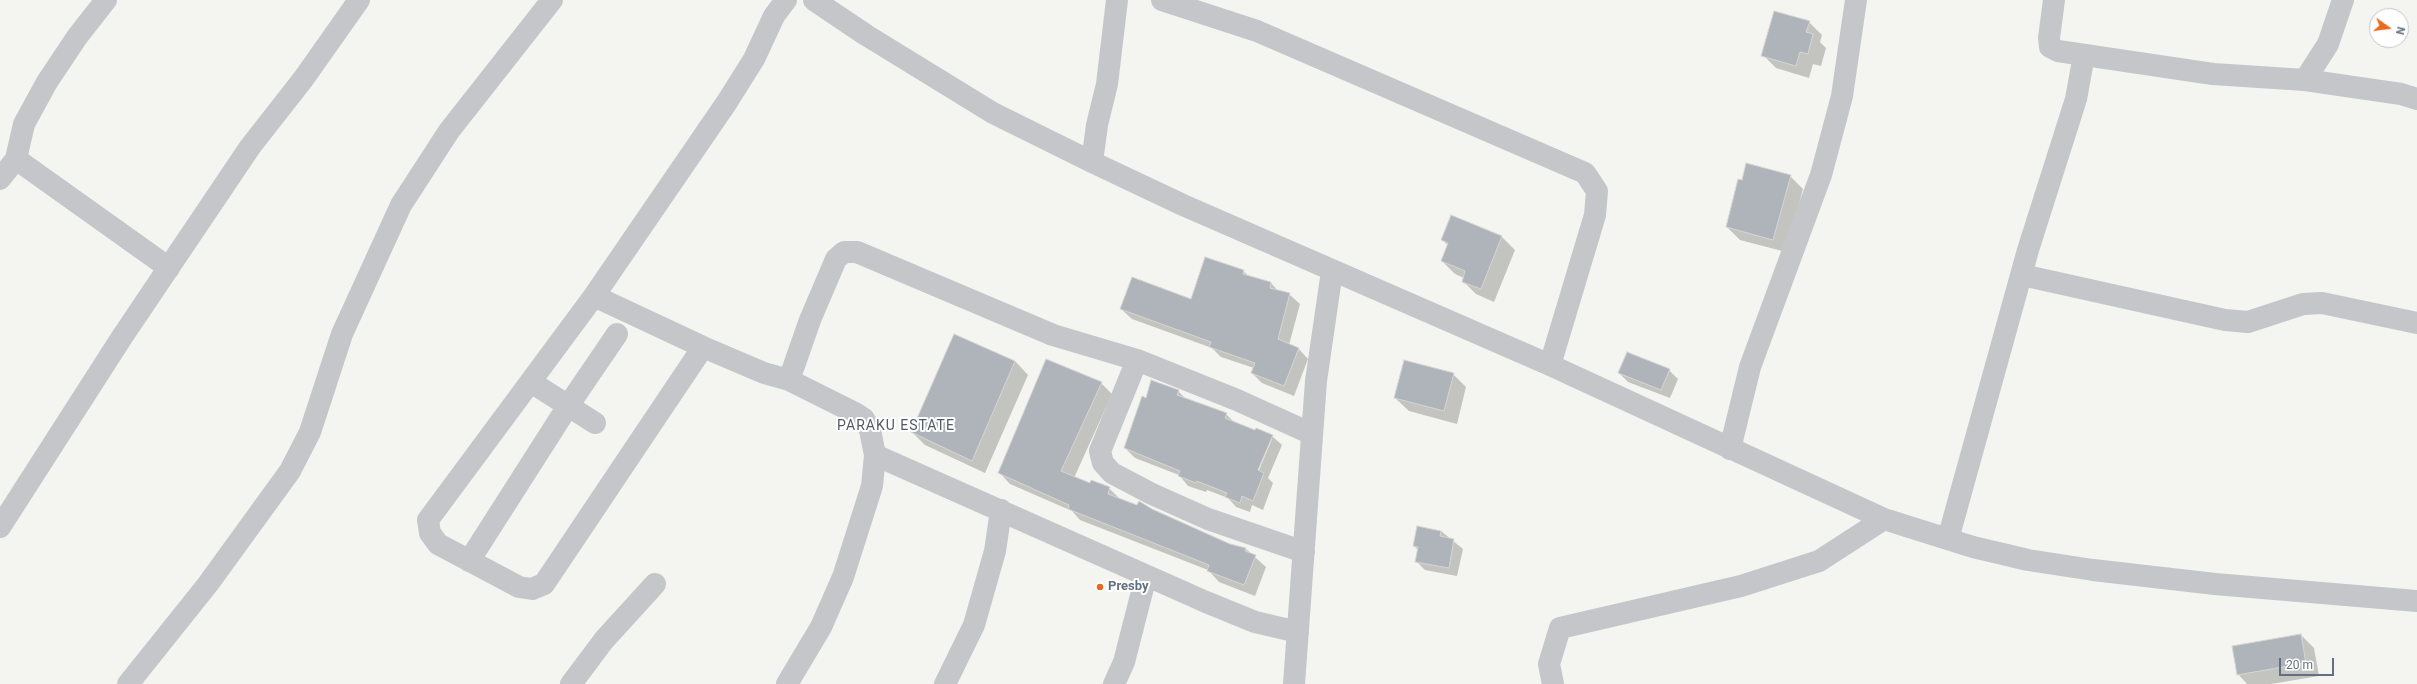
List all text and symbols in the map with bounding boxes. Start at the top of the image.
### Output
north arrow [2369,8,2409,48]
text: N [2393,25,2407,36]
district label: PARAKU ESTATE [837,418,955,434]
place label: Presby [1108,579,1149,595]
marker: Presby [1095,582,1105,592]
scale bar [2281,650,2336,676]
text: 20 m [2286,658,2313,672]

